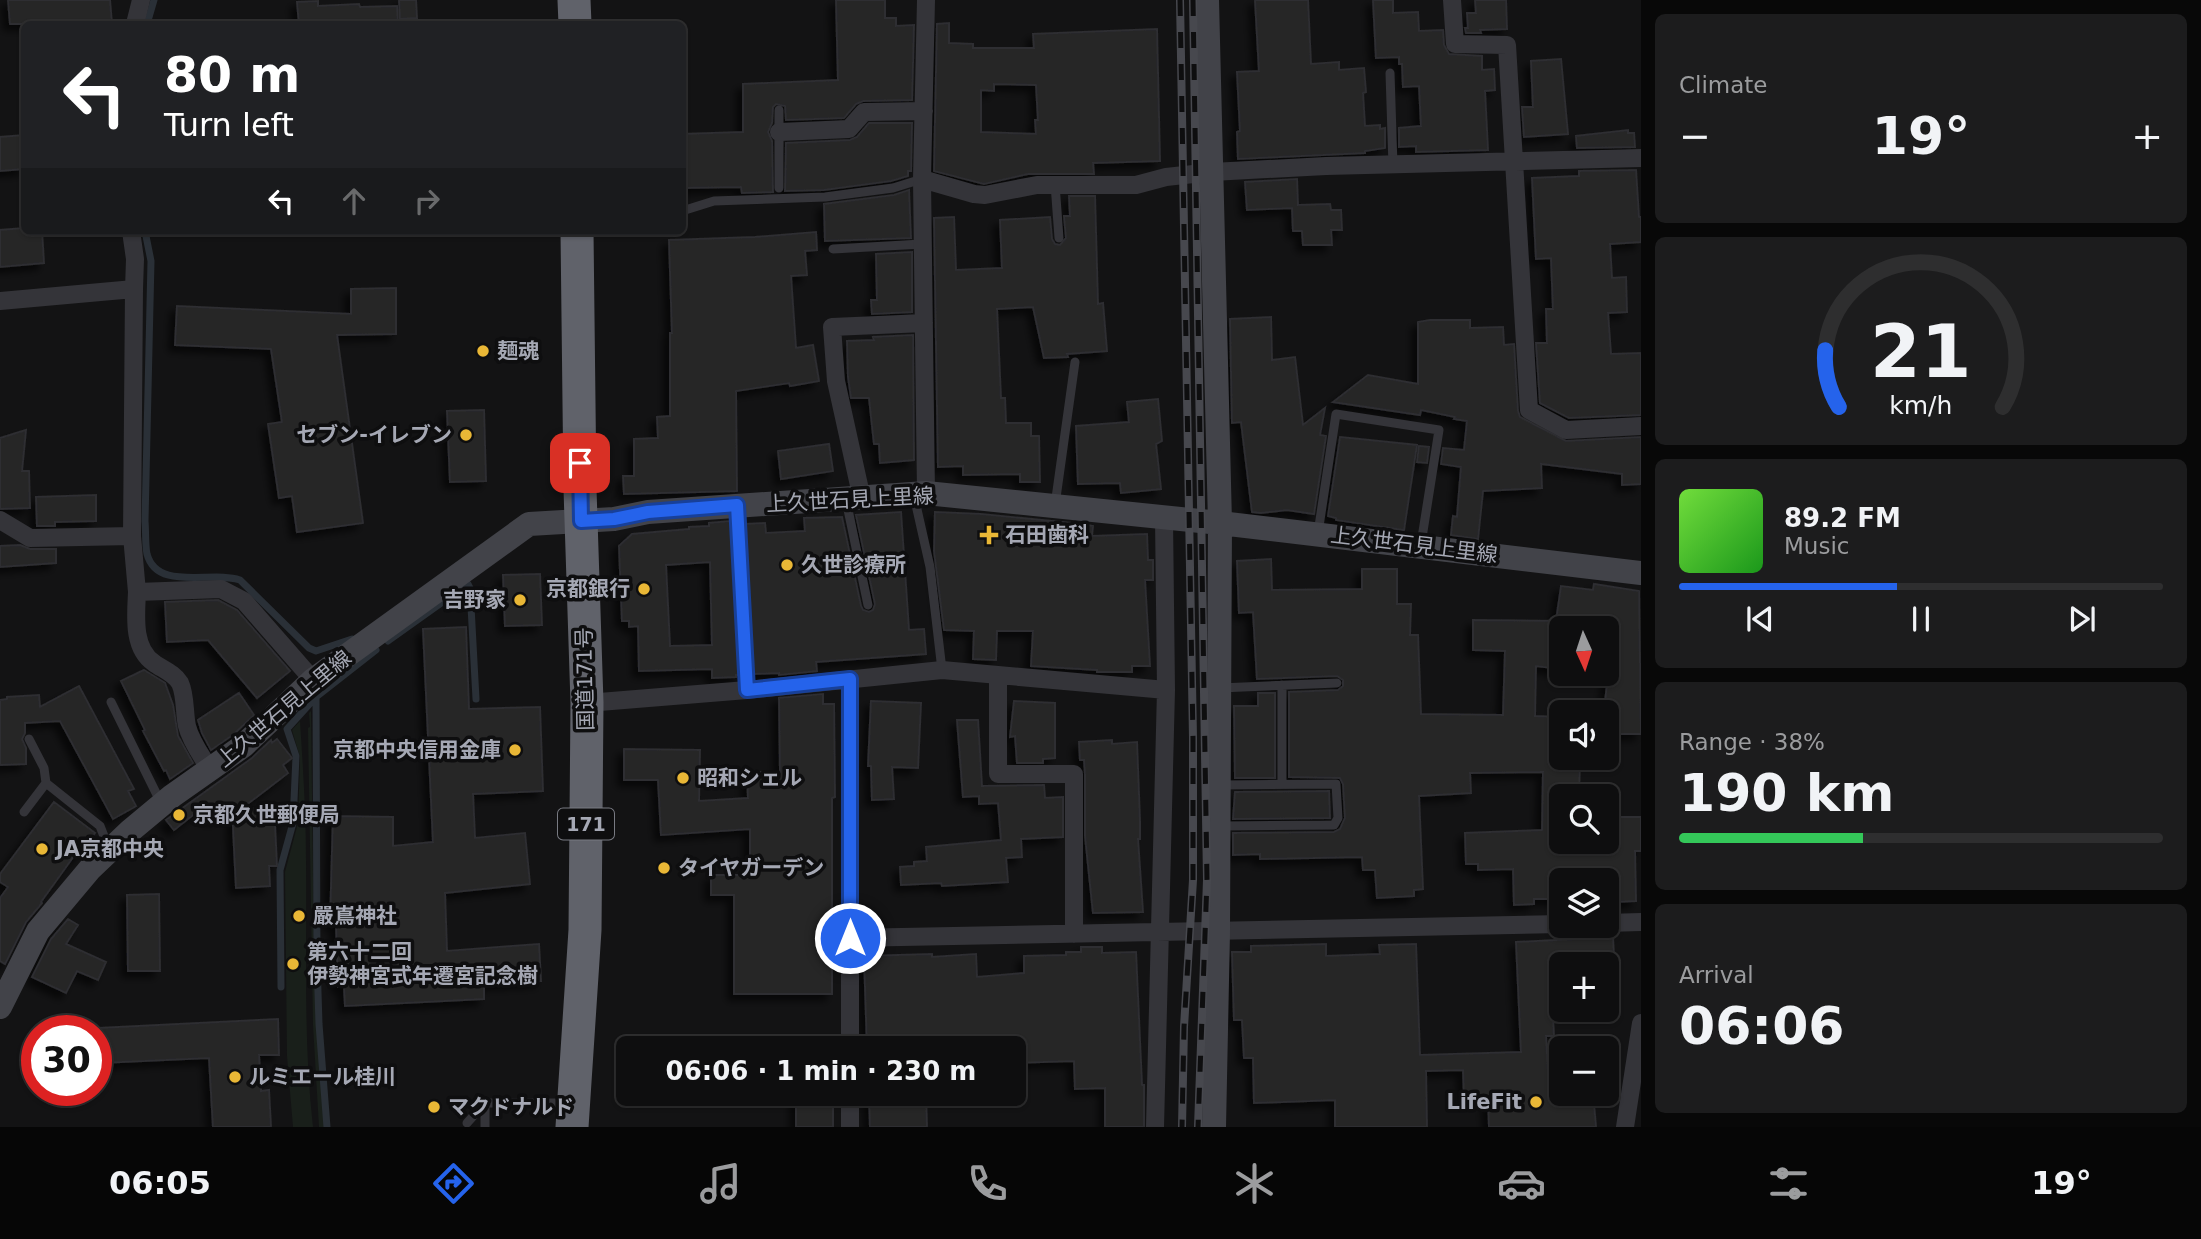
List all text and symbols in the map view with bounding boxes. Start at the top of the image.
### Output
text: 80 m [164,47,300,104]
icon: left [49,49,140,140]
text: Climate [1679,72,1768,98]
text: Turn left [164,106,294,144]
text: 19° [1872,106,1970,166]
text: − [1679,114,1711,158]
text: + [2131,114,2163,158]
icon: left [262,182,300,220]
icon: ahead [335,182,373,220]
icon: right [408,182,446,220]
text: 21 [1870,309,1972,394]
place label: 麺魂 [497,339,540,363]
marker: 麺魂 [475,343,491,359]
text: km/h [1889,391,1953,420]
place label: セブン-イレブン [296,423,452,447]
marker: セブン-イレブン [458,427,474,443]
pin [550,433,610,493]
icon: arrive [561,444,599,482]
street label: 上久世石見上里線 [765,484,935,516]
text: 89.2 FM [1784,503,1901,533]
place label: 石田歯科 [1005,523,1089,547]
street label: 上久世石見上里線 [1329,523,1499,567]
marker: 石田歯科 [979,525,999,545]
text: Music [1784,533,1849,559]
place label: 久世診療所 [801,553,906,577]
marker: 久世診療所 [779,557,795,573]
place label: 京都銀行 [546,577,630,601]
marker: 京都銀行 [636,581,652,597]
place label: 吉野家 [443,588,506,612]
marker: 吉野家 [512,592,528,608]
icon: previous [1741,600,1779,638]
icon: pause [1902,600,1940,638]
icon: next [2063,600,2101,638]
north arrow [1549,616,1619,686]
map controls [1549,616,1619,1106]
street label: 国道171号 [572,627,598,731]
street label: 上久世石見上里線 [212,646,356,772]
button: sound [1549,700,1619,770]
text: Range · 38% [1679,729,1825,755]
place label: 京都中央信用金庫 [333,738,501,762]
marker: 京都中央信用金庫 [507,742,523,758]
text: 190 km [1679,763,1894,823]
place label: 昭和シェル [697,766,802,790]
marker: 昭和シェル [675,770,691,786]
button: search [1549,784,1619,854]
place label: 京都久世郵便局 [193,803,340,827]
marker: 京都久世郵便局 [171,807,187,823]
road number: 171 [558,808,614,839]
place label: JA京都中央 [54,837,164,861]
marker: JA京都中央 [34,841,50,857]
place label: タイヤガーデン [678,856,824,880]
marker: タイヤガーデン [656,860,672,876]
button: layers [1549,868,1619,938]
position arrow [813,901,887,975]
place label: 嚴嶌神社 [313,904,397,928]
marker: 嚴嶌神社 [291,908,307,924]
place label: 第六十二回 伊勢神宮式年遷宮記念樹 [307,940,538,988]
button: + [1549,952,1619,1022]
marker: 第六十二回 伊勢神宮式年遷宮記念樹 [285,956,301,972]
text: Arrival [1679,962,1754,988]
text: 06:06 [1679,996,1845,1056]
speed limit sign: 30 [21,1015,112,1106]
button: − [1549,1036,1619,1106]
text: 06:06 · 1 min · 230 m [666,1056,976,1086]
place label: ルミエール桂川 [249,1065,396,1089]
marker: ルミエール桂川 [227,1069,243,1085]
place label: LifeFit [1446,1090,1522,1114]
marker: LifeFit [1528,1094,1544,1110]
place label: マクドナルド [448,1095,574,1119]
marker: マクドナルド [426,1099,442,1115]
icon: directions [429,1159,478,1208]
icon: music [696,1159,745,1208]
icon: phone [963,1159,1012,1208]
icon: climate [1230,1159,1279,1208]
icon: car [1497,1159,1546,1208]
icon: filters [1764,1159,1813,1208]
text: 06:05 [109,1164,211,1202]
text: 19° [2031,1164,2092,1202]

